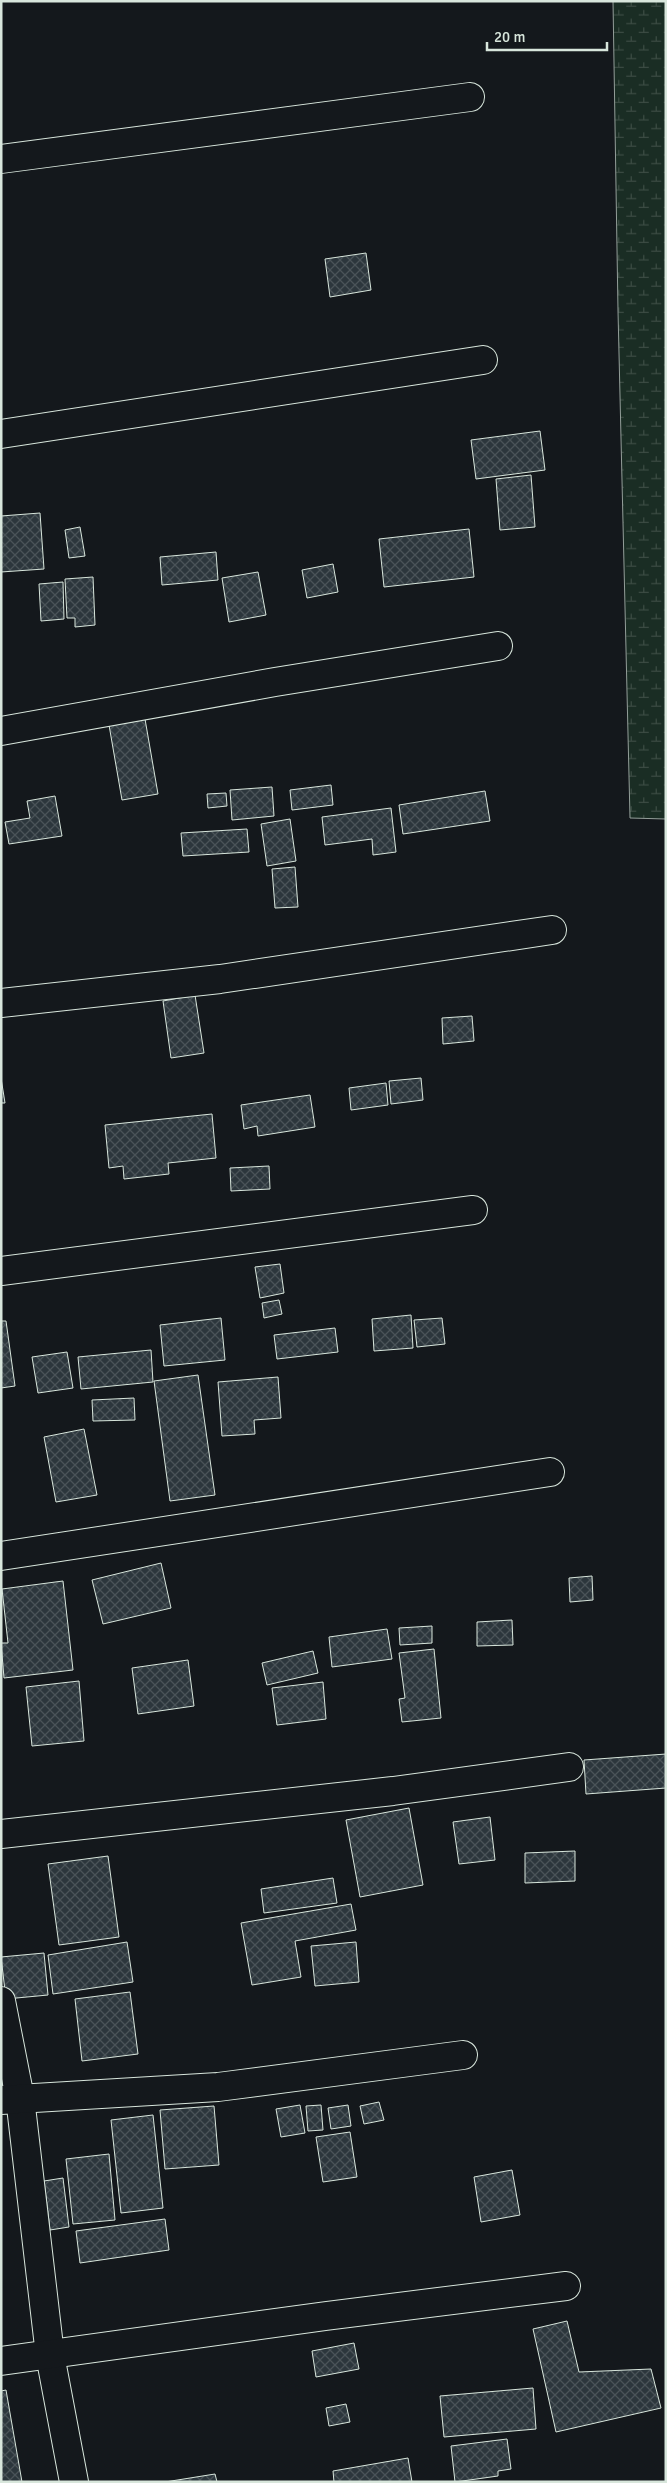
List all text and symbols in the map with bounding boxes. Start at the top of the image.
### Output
scale bar [487,20,607,52]
text: 20 m [494,28,525,46]

